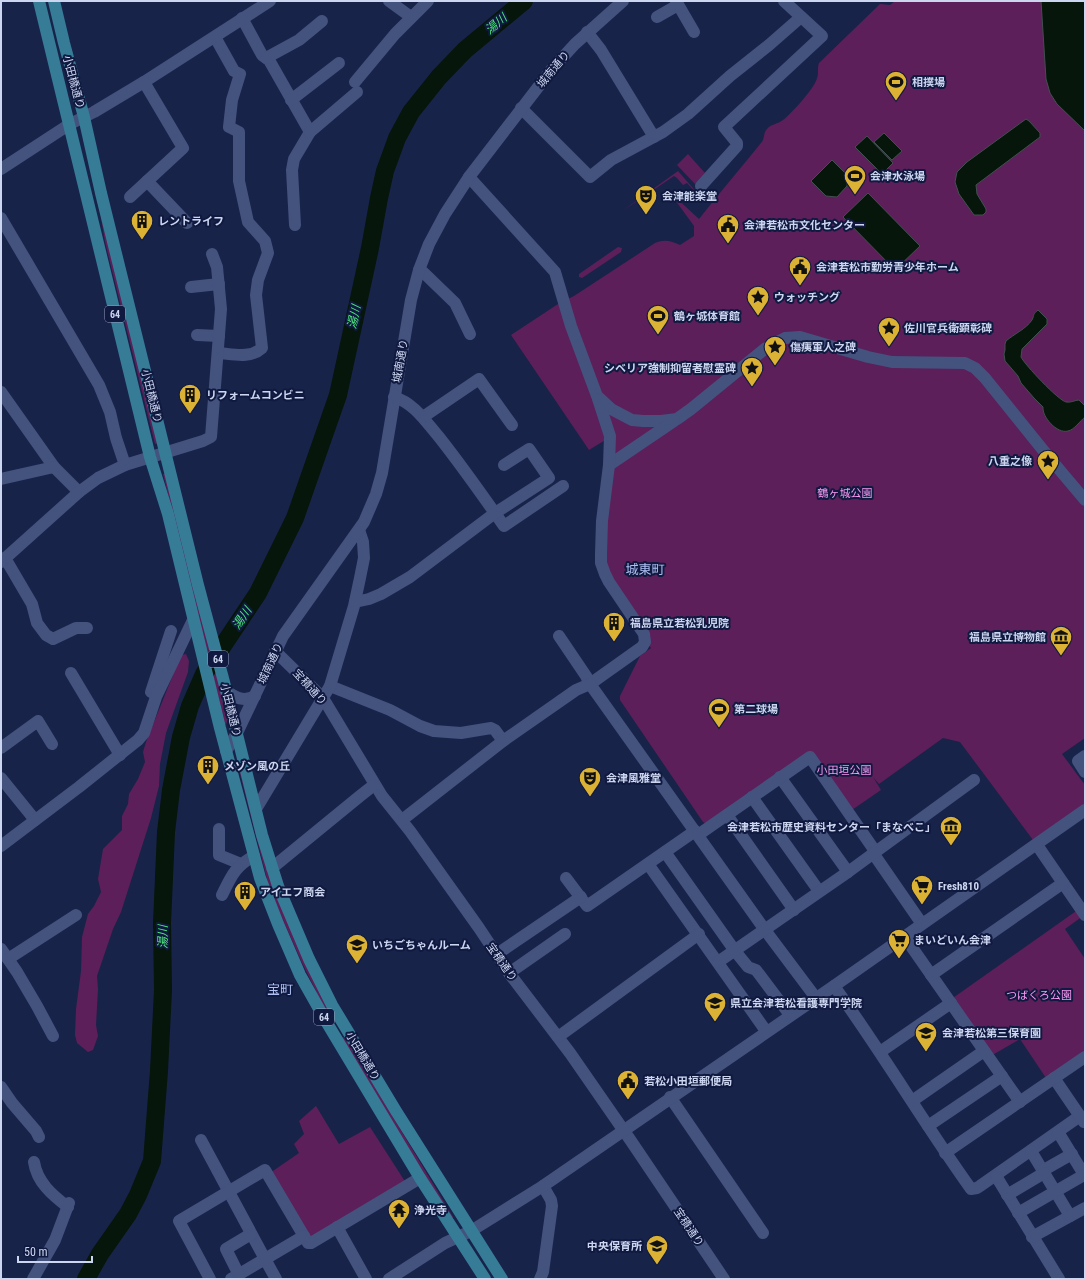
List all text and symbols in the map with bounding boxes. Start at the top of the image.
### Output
water label: 湯川 [482,10,511,37]
street label: 城南通り [534,48,573,90]
street label: 小田橋通り [60,54,87,110]
sports icon: 相撲場 [883,69,909,102]
place label: 相撲場 [912,76,945,89]
sports icon: 会津水泳場 [842,163,868,196]
place label: 会津水泳場 [870,170,925,183]
theatre icon: 会津能楽堂 [633,183,659,216]
place label: 会津能楽堂 [662,190,717,203]
building icon: レントライフ [129,208,155,241]
public building icon: 会津若松市文化センター [715,212,741,245]
place label: レントライフ [158,215,224,228]
place label: 会津若松市文化センター [744,219,865,232]
public building icon: 会津若松市勤労青少年ホーム [787,254,813,287]
place label: 会津若松市勤労青少年ホーム [816,261,959,274]
place icon: ウォッチング [745,284,771,317]
place label: ウォッチング [774,291,840,304]
water label: 湯川 [345,302,364,330]
sports icon: 鶴ヶ城体育館 [645,303,671,336]
road number: 64 [105,306,125,322]
place label: 鶴ヶ城体育館 [673,310,740,323]
place icon: 佐川官兵衛顕彰碑 [876,315,902,348]
place label: 佐川官兵衛顕彰碑 [904,322,992,335]
place icon: 傷痍軍人之碑 [762,334,788,367]
street label: 城南通り [390,338,411,384]
place label: 傷痍軍人之碑 [790,341,856,354]
place icon: シベリア強制抑留者慰霊碑 [739,355,765,388]
place label: シベリア強制抑留者慰霊碑 [604,362,736,375]
street label: 小田橋通り [139,368,164,424]
building icon: リフォームコンビニ [177,382,203,415]
place label: リフォームコンビニ [206,389,305,402]
place icon: 八重之像 [1035,448,1061,481]
place label: 八重之像 [988,455,1032,468]
park label: 鶴ヶ城公園 [818,487,873,500]
district label: 城東町 [625,562,665,577]
water label: 湯川 [229,602,256,632]
building icon: 福島県立若松乳児院 [601,610,627,643]
place label: 福島県立若松乳児院 [630,617,729,630]
museum icon: 福島県立博物館 [1048,624,1074,657]
place label: 福島県立博物館 [969,631,1046,644]
street label: 城南通り [255,641,286,686]
road number: 64 [208,651,228,667]
street label: 宝積通り [290,667,329,708]
street label: 小田橋通り [218,682,243,738]
sports icon: 第二球場 [706,696,732,729]
place label: 第二球場 [734,703,778,716]
building icon: メゾン風の丘 [195,753,221,786]
place label: メゾン風の丘 [224,760,290,773]
park label: 小田垣公園 [817,764,872,777]
theatre icon: 会津風雅堂 [577,765,603,798]
place label: 会津風雅堂 [606,772,661,785]
museum icon: 会津若松市歴史資料センター「まなべこ」 [938,814,964,847]
place label: 会津若松市歴史資料センター「まなべこ」 [727,821,936,834]
supermarket icon: Fresh810 [909,873,935,906]
building icon: アイエフ商会 [232,879,258,912]
place label: Fresh810 [938,880,979,893]
place label: アイエフ商会 [260,886,325,899]
water label: 湯川 [156,923,170,949]
supermarket icon: まいどいん会津 [886,927,912,960]
school or university icon: いちごちゃんルーム [344,932,370,965]
place label: まいどいん会津 [914,934,991,947]
place label: いちごちゃんルーム [372,939,471,952]
street label: 宝積通り [484,941,520,984]
district label: 宝町 [267,982,293,997]
park label: つばくろ公園 [1006,989,1072,1002]
school or university icon: 県立会津若松看護専門学院 [702,990,728,1023]
place label: 県立会津若松看護専門学院 [730,997,862,1010]
road number: 64 [314,1009,334,1025]
school or university icon: 会津若松第三保育園 [913,1020,939,1053]
place label: 会津若松第三保育園 [942,1027,1041,1040]
street label: 小田橋通り [343,1029,382,1083]
public building icon: 若松小田垣郵便局 [615,1068,641,1101]
place label: 若松小田垣郵便局 [644,1075,732,1088]
temple icon: 浄光寺 [386,1197,412,1230]
place label: 浄光寺 [414,1204,447,1217]
street label: 宝積通り [671,1205,706,1249]
school or university icon: 中央保育所 [644,1233,670,1266]
scale bar [18,1238,92,1264]
place label: 中央保育所 [587,1240,642,1253]
text: 50 m [24,1245,48,1259]

